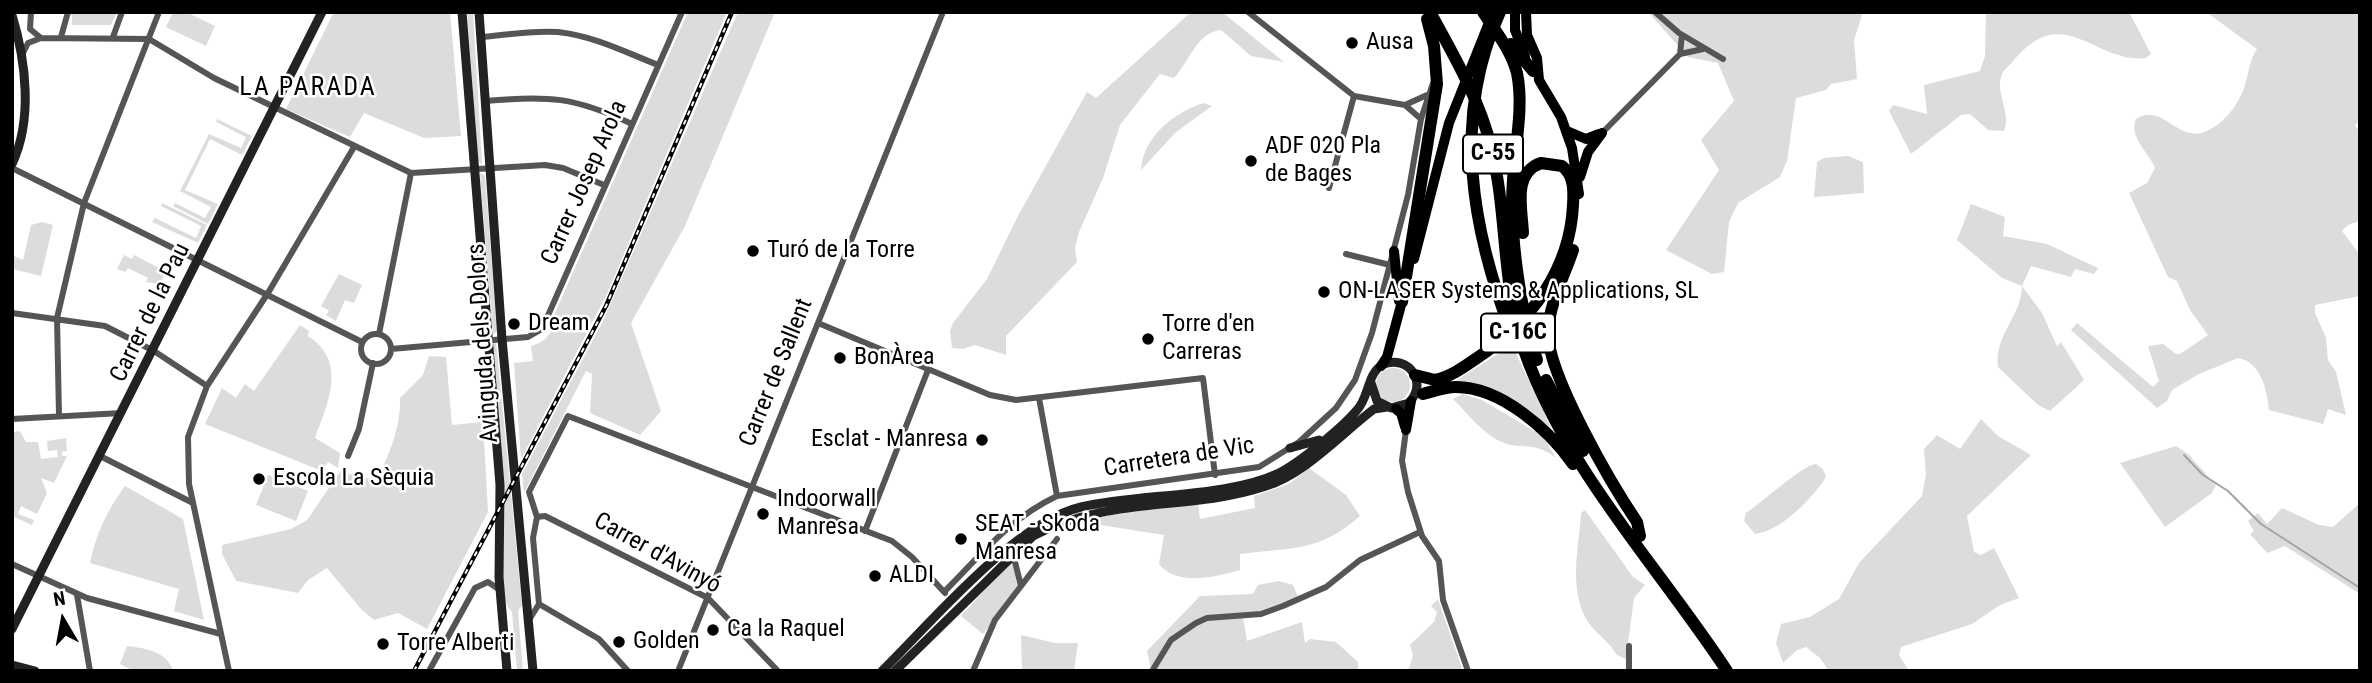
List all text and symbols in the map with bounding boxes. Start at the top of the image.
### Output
place label: Ausa [1366,29,1414,57]
marker: Ausa [1344,35,1360,51]
district label: LA PARADA [240,72,376,104]
street label: Carrer Josep Arola [536,96,634,270]
place label: ADF 020 Pla de Bages [1265,133,1381,189]
road number: C-55 [1463,134,1523,174]
marker: ADF 020 Pla de Bages [1243,153,1259,169]
place label: Turó de la Torre [767,237,915,265]
street label: Carrer de la Pau [105,239,197,387]
street label: Avinguda dels Dolors [463,242,505,444]
marker: Turó de la Torre [745,243,761,259]
place label: ON-LASER Systems & Applications, SL [1338,278,1699,306]
marker: ON-LASER Systems & Applications, SL [1316,284,1332,300]
street label: Carrer de Sallent [734,295,820,451]
place label: Dream [528,310,590,338]
place label: Torre d'en Carreras [1162,311,1255,367]
road number: C-16C [1481,314,1555,352]
marker: Dream [506,316,522,332]
marker: Torre d'en Carreras [1140,331,1156,347]
place label: BonÀrea [854,344,934,372]
marker: BonÀrea [832,350,848,366]
place label: Esclat - Manresa [811,426,968,454]
marker: Esclat - Manresa [974,432,990,448]
street label: Carretera de Vic [1102,432,1256,484]
place label: Escola La Sèquia [273,465,434,493]
marker: Escola La Sèquia [251,471,267,487]
place label: Indoorwall Manresa [777,486,876,542]
marker: Indoorwall Manresa [755,506,771,522]
street label: Carrer d'Avinyó [588,507,726,601]
place label: SEAT - Skoda Manresa [975,511,1100,567]
marker: SEAT - Skoda Manresa [953,531,969,547]
place label: ALDI [889,562,934,590]
marker: ALDI [867,568,883,584]
north arrow [28,585,98,655]
text: N [52,586,67,611]
place label: Ca la Raquel [727,616,845,644]
marker: Ca la Raquel [705,622,721,638]
place label: Golden [633,628,700,656]
place label: Torre Alberti [397,630,514,658]
marker: Golden [611,634,627,650]
marker: Torre Alberti [375,636,391,652]

